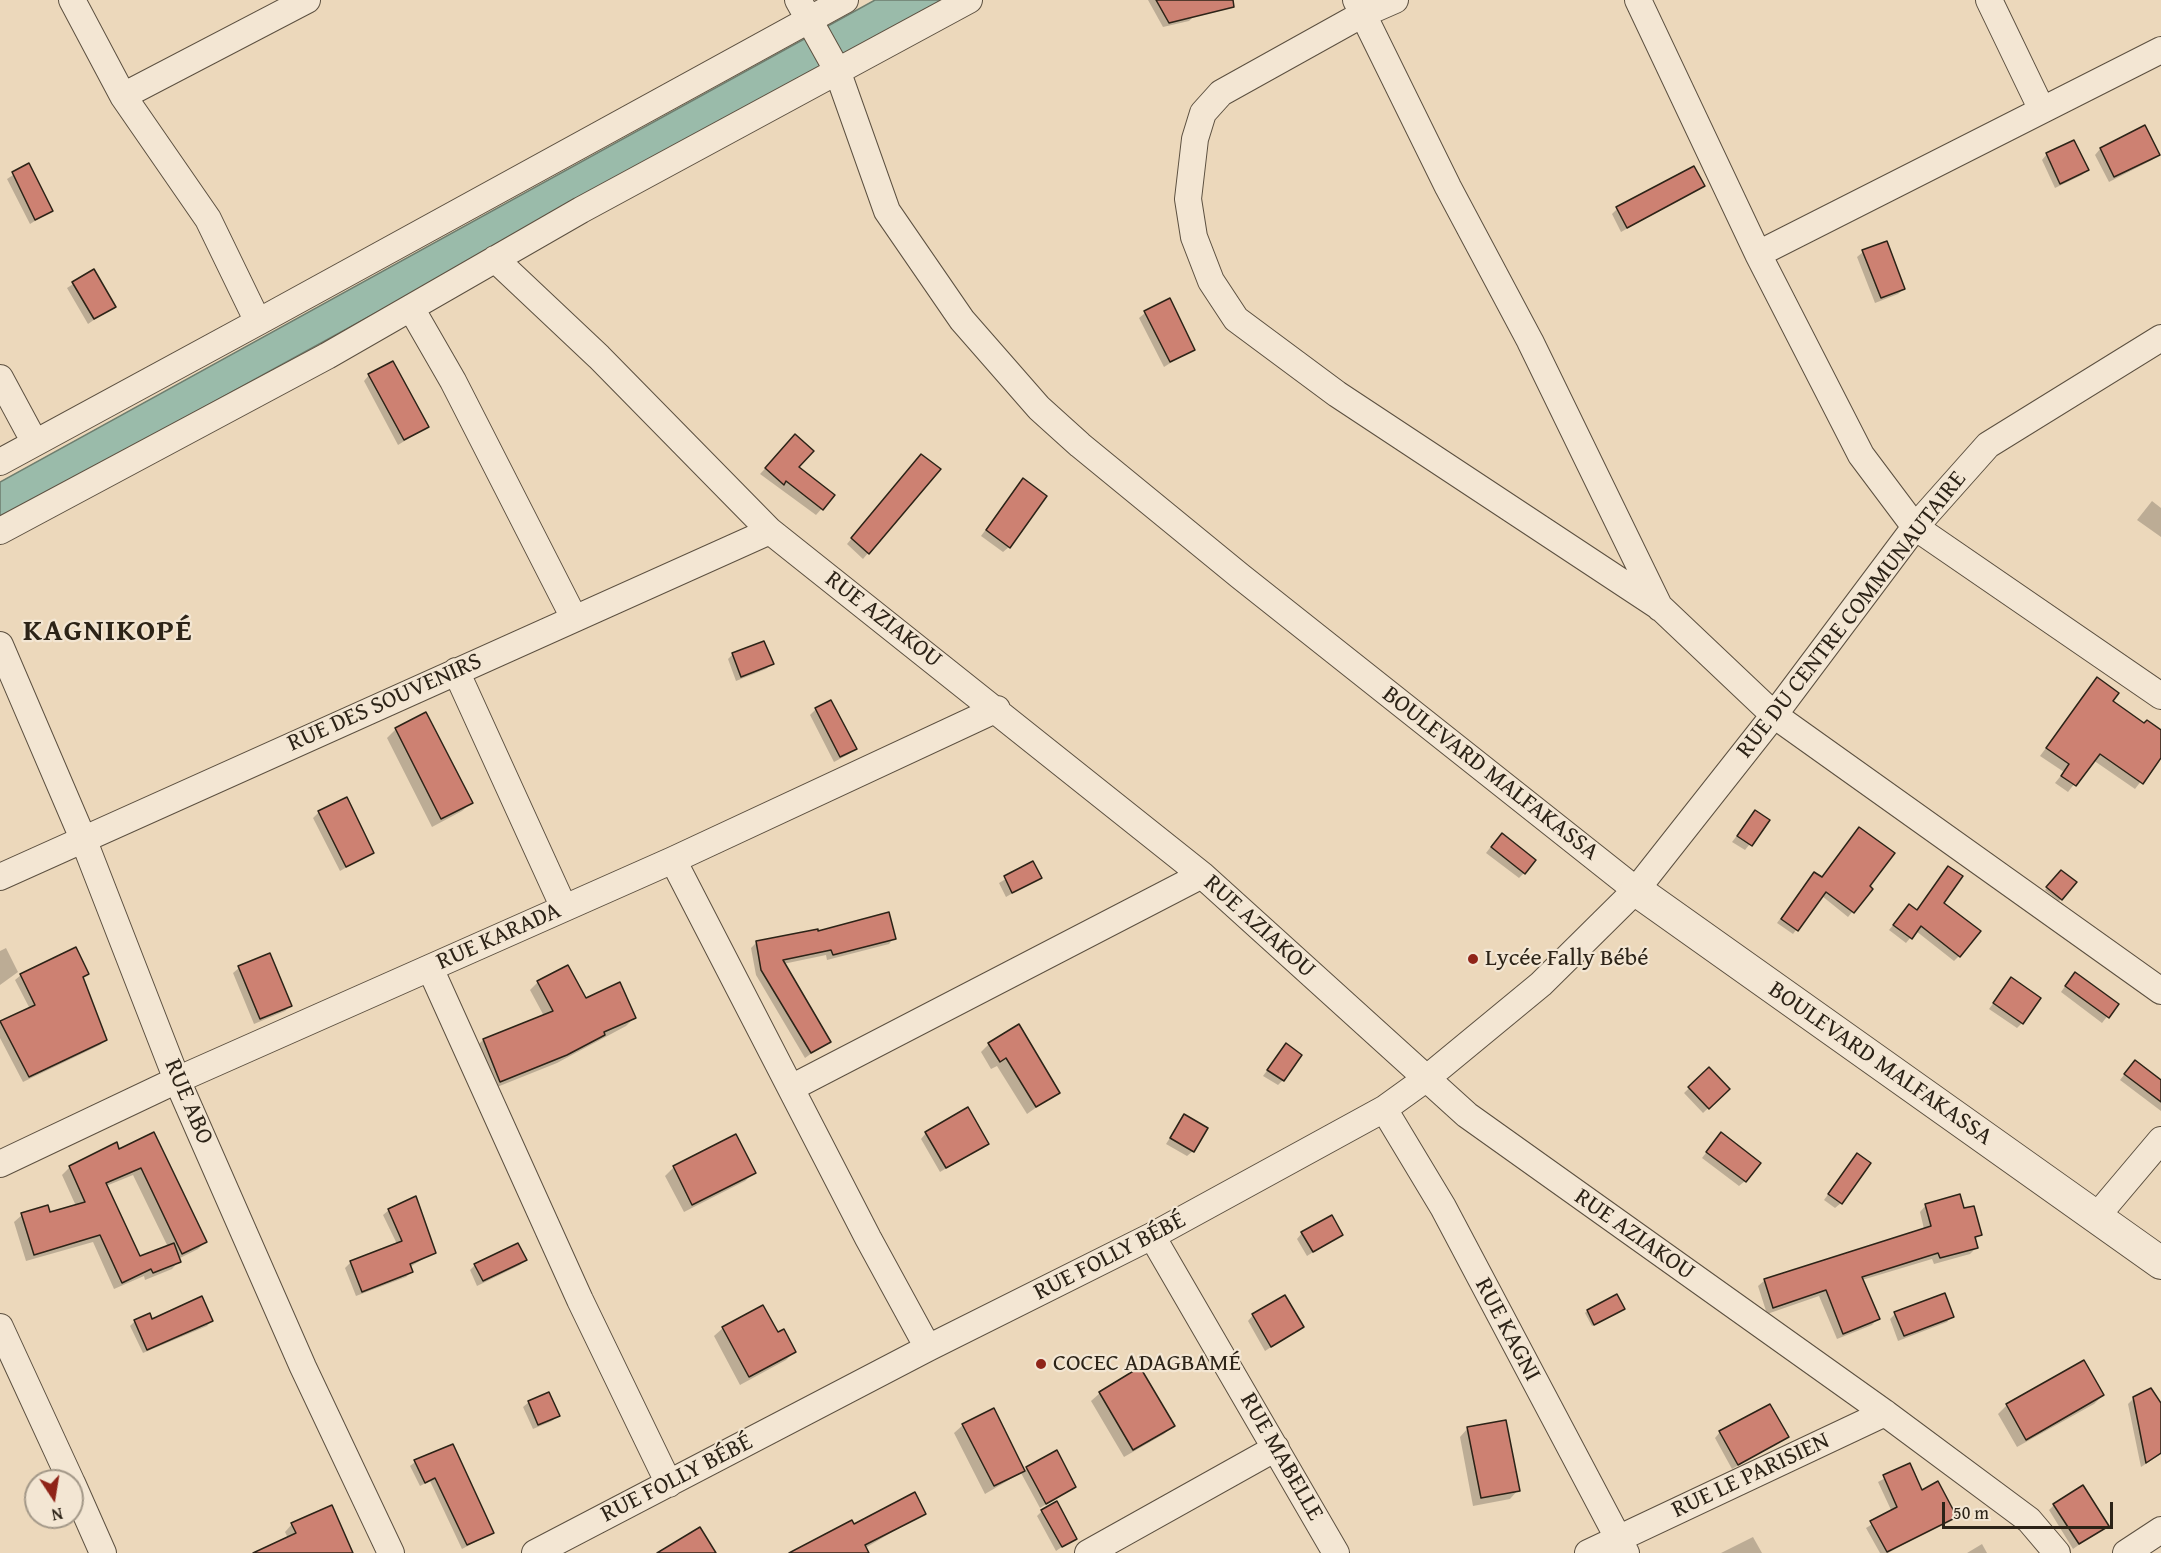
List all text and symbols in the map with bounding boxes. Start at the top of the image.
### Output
street label: RUE DU CENTRE COMMUNAUTAIRE [1731,466,1973,764]
street label: RUE AZIAKOU [819,566,947,674]
district label: KAGNIKOPÉ [23,614,193,650]
street label: RUE DES SOUVENIRS [284,647,486,759]
street label: BOULEVARD MALFAKASSA [1376,681,1604,867]
street label: RUE AZIAKOU [1197,869,1321,985]
street label: RUE KARADA [433,897,565,977]
place label: Lycée Fally Bébé [1485,945,1648,973]
marker: Lycée Fally Bébé [1466,952,1480,966]
street label: BOULEVARD MALFAKASSA [1763,976,1997,1152]
street label: RUE ABO [157,1055,219,1149]
street label: RUE AZIAKOU [1568,1183,1700,1287]
street label: RUE FOLLY BÉBÉ [1029,1206,1191,1308]
street label: RUE KAGNI [1468,1274,1546,1386]
place label: COCEC ADAGBAMÉ [1053,1350,1241,1378]
marker: COCEC ADAGBAMÉ [1034,1357,1048,1371]
street label: RUE MABELLE [1233,1388,1329,1526]
street label: RUE LE PARISIEN [1668,1427,1834,1525]
street label: RUE FOLLY BÉBÉ [596,1428,758,1530]
north arrow [24,1469,84,1529]
scale bar [1945,1490,2116,1528]
text: 50 m [1953,1499,1989,1526]
text: N [50,1502,65,1527]

